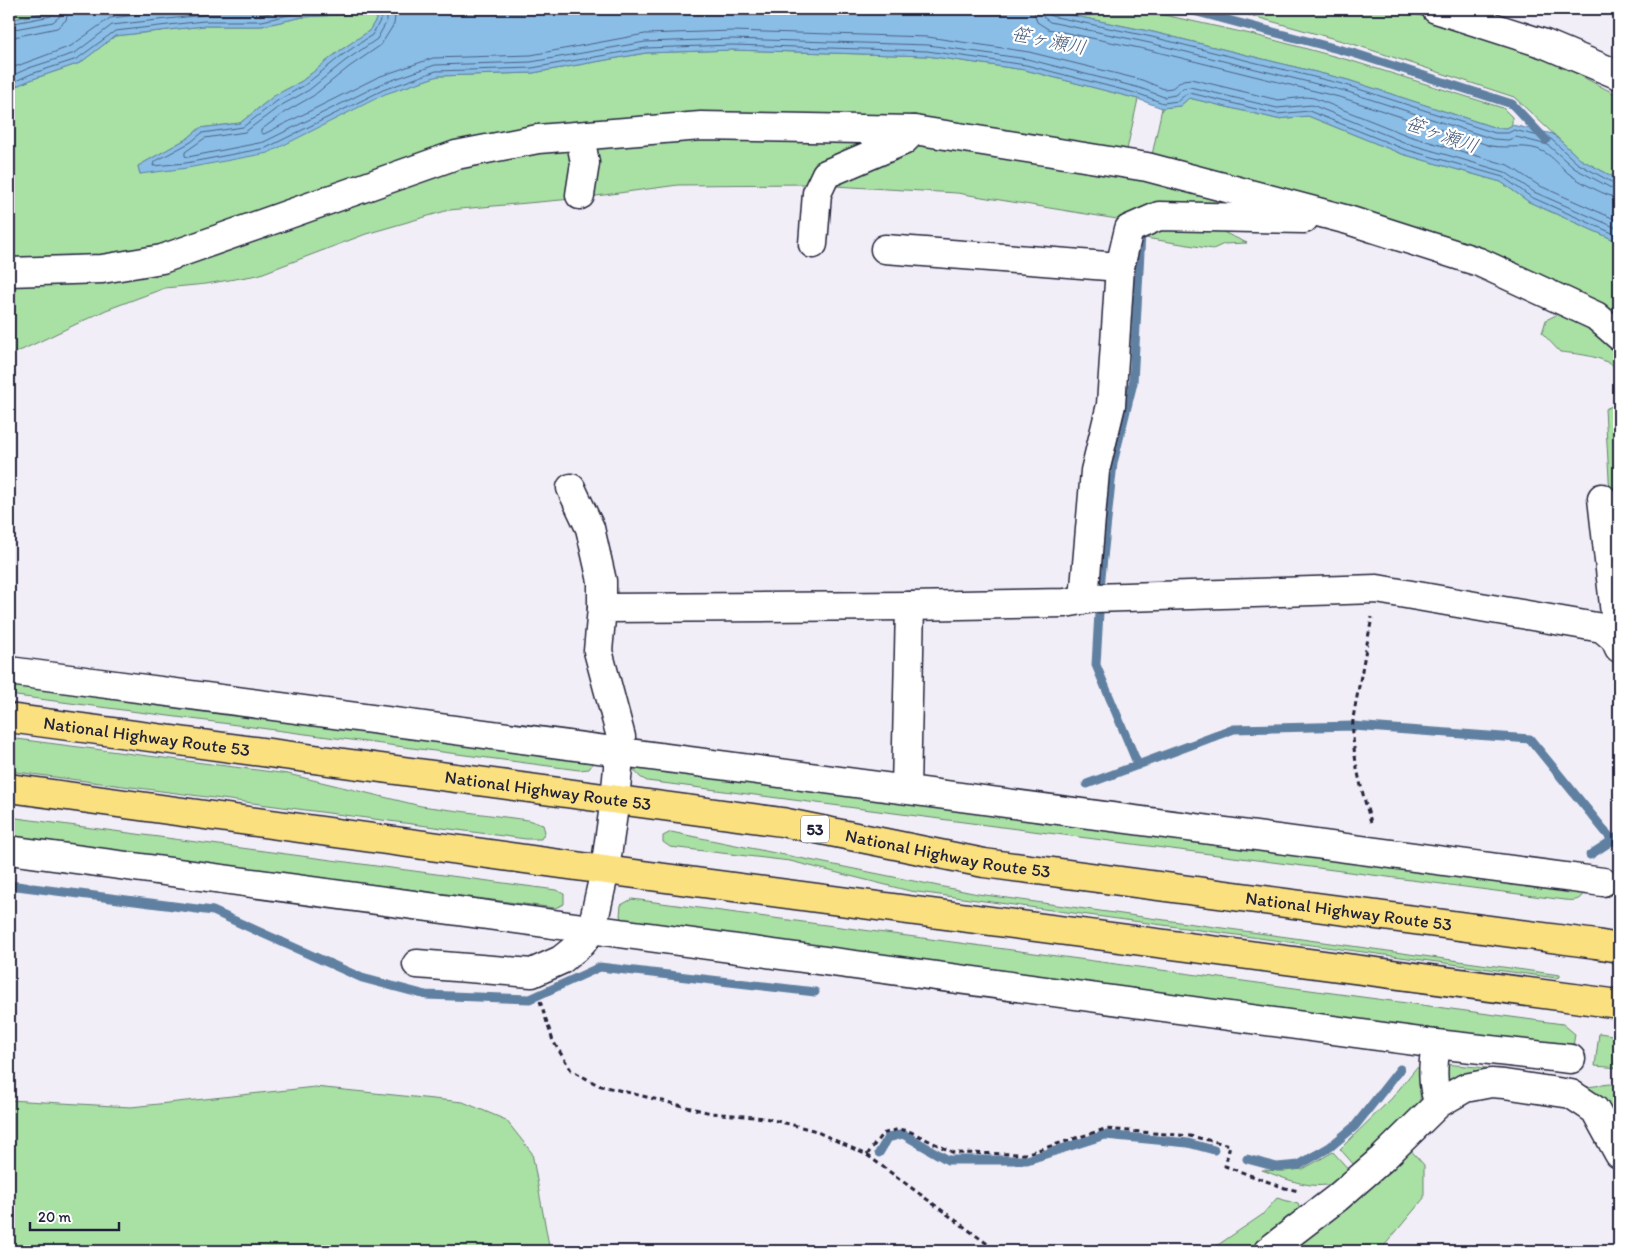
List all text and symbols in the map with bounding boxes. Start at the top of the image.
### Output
water label: 笹ヶ瀬川 [1009,22,1088,59]
water label: 笹ヶ瀬川 [1402,111,1482,158]
street label: National Highway Route 53 [42,712,252,761]
street label: National Highway Route 53 [443,766,653,815]
road number: 53 [801,816,829,842]
street label: National Highway Route 53 [843,824,1052,883]
street label: National Highway Route 53 [1244,887,1454,936]
scale bar [30,1200,119,1232]
text: 20 m [38,1208,72,1226]

